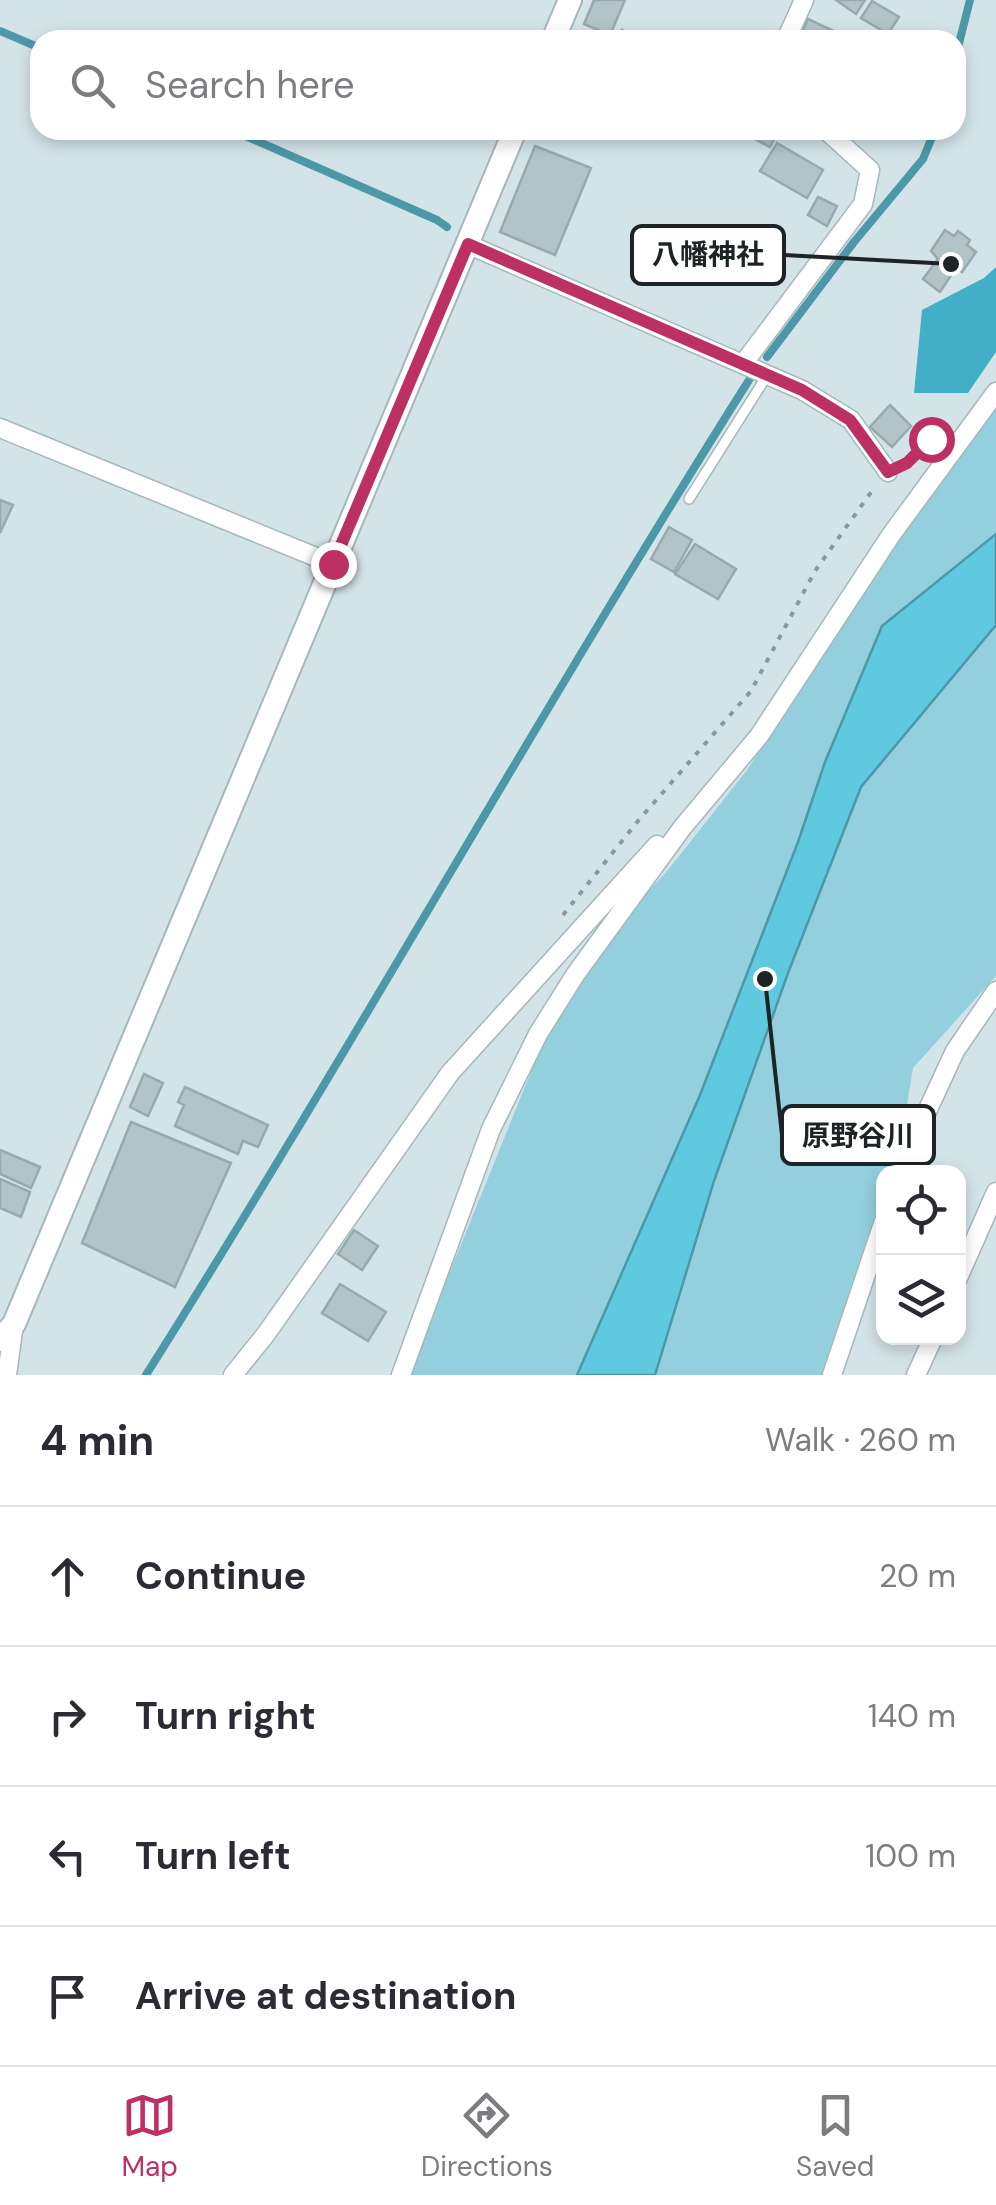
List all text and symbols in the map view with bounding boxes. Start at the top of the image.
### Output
search box [30,30,966,140]
icon: search [65,58,120,113]
text: Search here [145,60,355,110]
callout: 八幡神社 [632,226,784,284]
text: 八幡神社 [652,236,764,273]
route start [909,417,955,463]
route end [311,542,357,588]
callout: 原野谷川 [782,1106,934,1164]
text: 原野谷川 [802,1117,914,1154]
map controls [876,1165,966,1345]
button: locate [876,1165,966,1255]
button: layers [876,1255,966,1345]
text: 4 min [40,1413,154,1468]
text: Walk · 260 m [765,1419,956,1461]
icon: ahead [40,1549,95,1604]
text: Continue [135,1551,306,1601]
text: 20 m [879,1555,956,1597]
icon: right [40,1689,95,1744]
text: Turn right [135,1691,316,1741]
text: 140 m [868,1695,956,1737]
icon: left [40,1829,95,1884]
text: Turn left [135,1831,291,1881]
text: 100 m [865,1835,956,1877]
icon: arrive [40,1969,95,2024]
text: Arrive at destination [135,1971,517,2021]
tab: Map [122,2088,178,2185]
tab: Directions [421,2088,553,2185]
tab: Saved [796,2088,874,2185]

